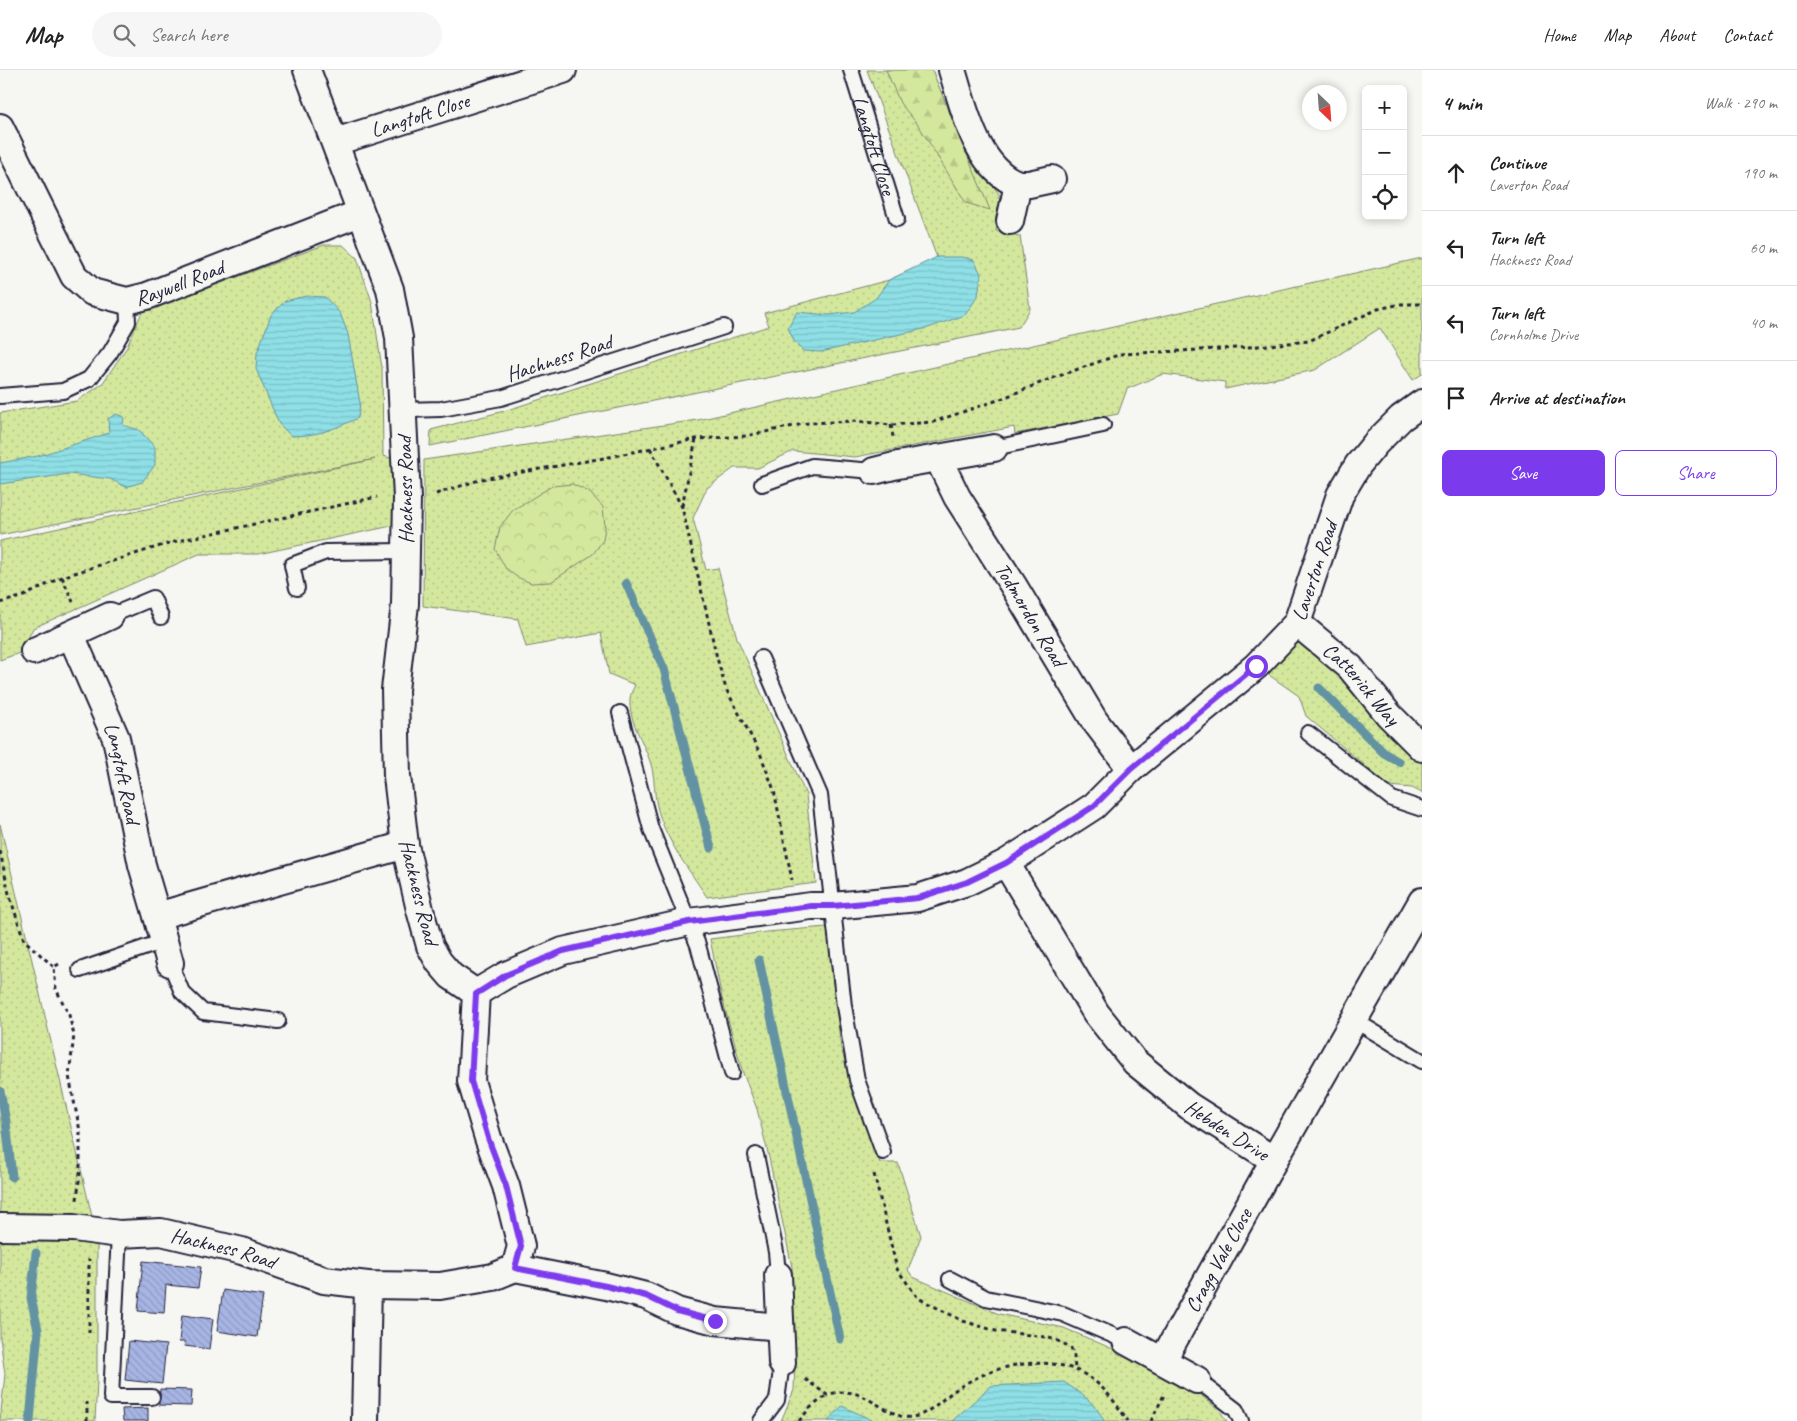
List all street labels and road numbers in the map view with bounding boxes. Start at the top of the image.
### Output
street label: Langtoft Close [367,87,474,143]
street label: Langtoft Close [847,93,902,200]
street label: Raywell Road [133,253,231,311]
street label: Hachness Road [503,328,618,387]
street label: Hackness Road [391,433,419,544]
street label: Laverton Road [1286,514,1344,624]
street label: Todmordon Road [989,558,1073,673]
street label: Catterick Way [1318,637,1406,732]
street label: Langtoft Road [98,718,147,829]
street label: Hackness Road [393,837,445,950]
street label: Hebden Drive [1180,1094,1276,1168]
street label: Cragg Vale Close [1179,1203,1258,1317]
street label: Hackness Road [168,1222,282,1276]

